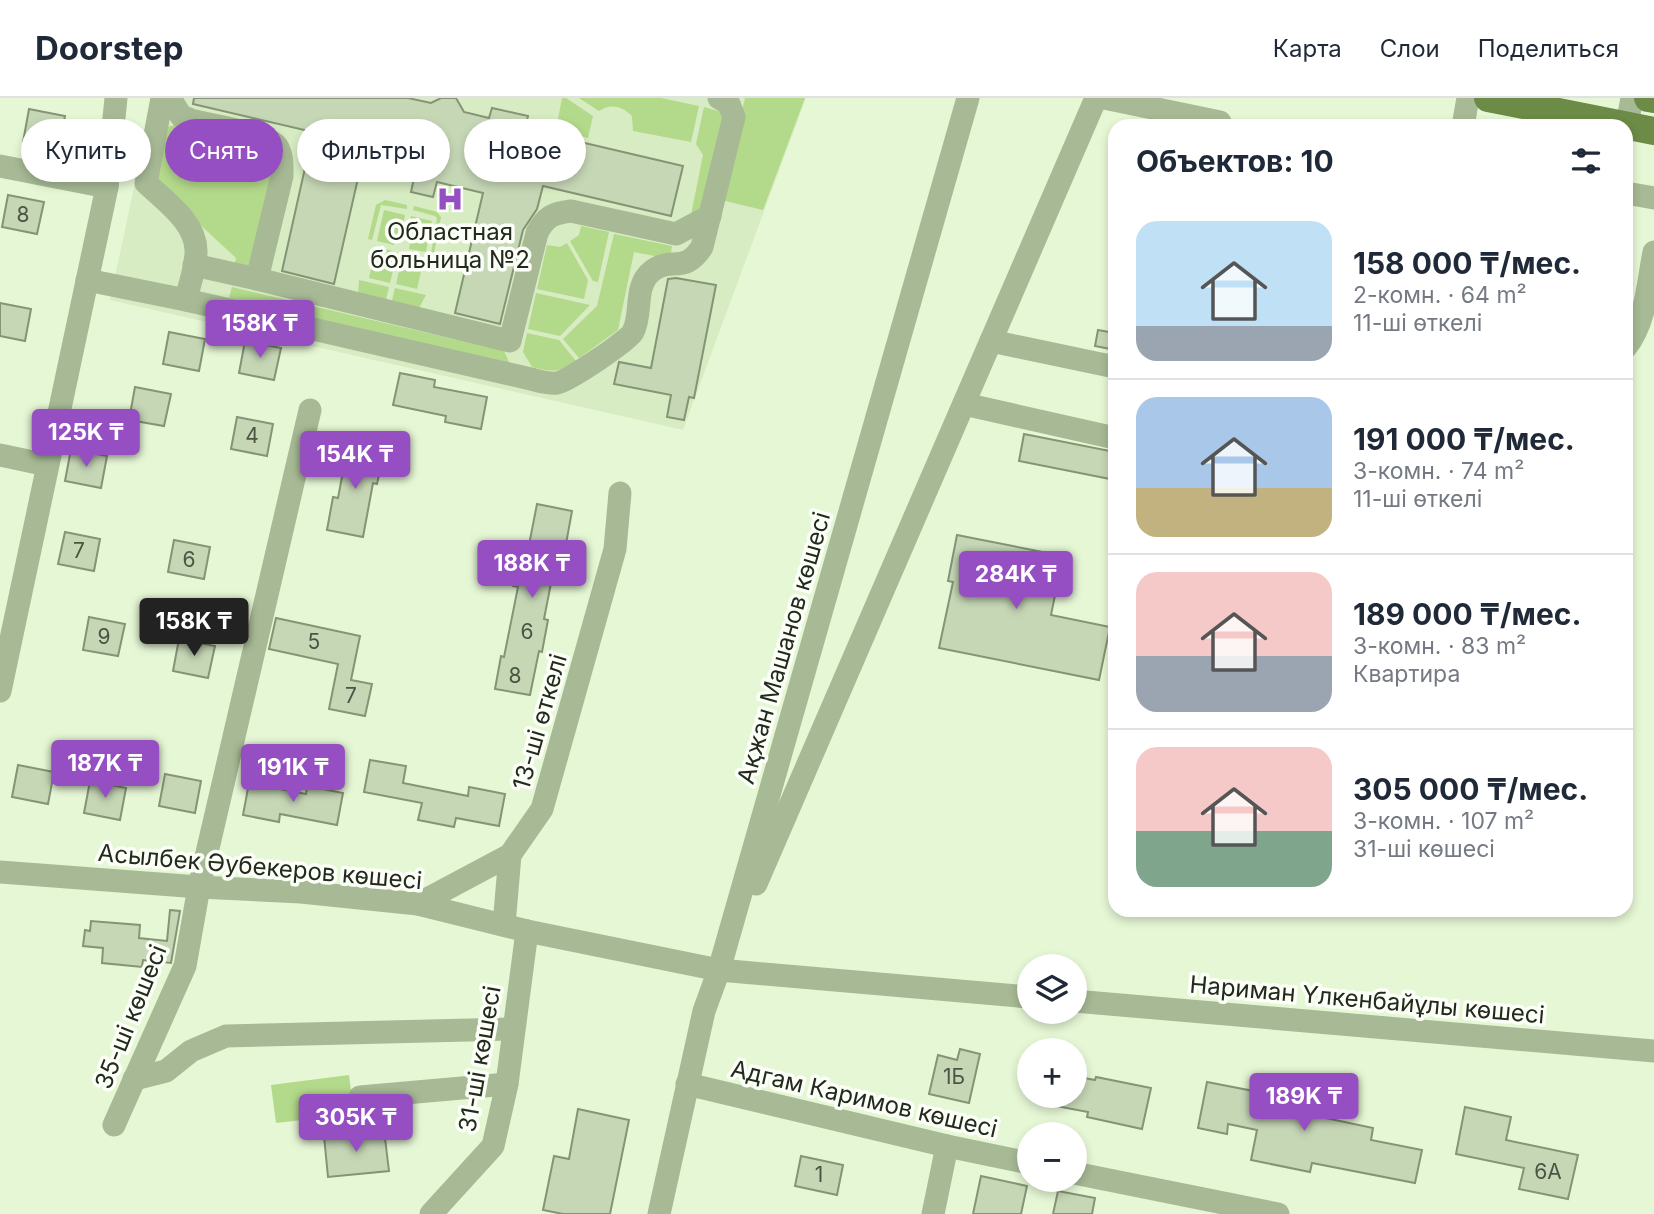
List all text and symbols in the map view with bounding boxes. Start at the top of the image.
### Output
text: Doorstep [35,28,183,68]
text: Карта [1273,34,1342,63]
text: Слои [1380,34,1440,63]
text: Поделиться [1478,34,1619,63]
chip: Купить [21,119,151,182]
chip: Снять [165,119,283,182]
chip: Фильтры [297,119,450,182]
chip: Новое [464,119,586,182]
icon: filters [1567,142,1605,180]
text: Объектов: 10 [1136,143,1334,179]
hospital icon: Областная больница №2 [435,184,465,214]
house number: 8 [17,202,30,227]
place label: Областная больница №2 [370,217,530,274]
text: 158 000 ₸/мес. [1353,245,1581,281]
icon: home [1192,249,1276,333]
text: 2-комн. · 64 m² [1353,281,1527,309]
pin: 158K ₸ [203,300,317,360]
text: 158K ₸ [222,309,298,337]
text: 11-ші өткелі [1353,309,1482,337]
pin: 125K ₸ [29,410,143,469]
text: 125K ₸ [48,418,124,446]
text: 191 000 ₸/мес. [1353,421,1575,457]
house number: 4 [245,423,259,448]
icon: home [1192,425,1276,509]
pin: 154K ₸ [298,432,412,491]
text: 154K ₸ [316,440,394,468]
text: 3-комн. · 74 m² [1353,457,1524,485]
text: 11-ші өткелі [1353,485,1482,513]
street label: Ақжан Машанов көшесі [731,509,836,787]
house number: 7 [73,538,85,563]
pin: 188K ₸ [475,540,589,600]
house number: 6 [182,547,196,572]
text: 188K ₸ [493,549,571,577]
pin: 284K ₸ [959,552,1073,611]
text: 284K ₸ [975,560,1057,588]
text: 189 000 ₸/мес. [1353,596,1581,632]
pin: 158K ₸ [137,598,251,658]
icon: home [1192,600,1276,684]
text: 158K ₸ [156,607,232,635]
house number: 6 [520,619,534,644]
house number: 9 [97,624,111,649]
house number: 5 [308,629,320,654]
text: 3-комн. · 83 m² [1353,632,1526,660]
street label: 13-ші өткелі [506,651,573,793]
text: Квартира [1353,660,1460,688]
house number: 8 [509,663,522,688]
house number: 7 [345,683,357,708]
pin: 187K ₸ [48,740,162,800]
pin: 191K ₸ [236,744,350,804]
text: 187K ₸ [67,749,143,777]
text: 191K ₸ [257,753,329,781]
text: 305 000 ₸/мес. [1353,771,1588,807]
icon: home [1192,775,1276,859]
text: 3-комн. · 107 m² [1353,807,1534,835]
text: 31-ші көшесі [1353,835,1495,863]
street label: Асылбек Әубекеров көшесі [97,838,423,895]
street label: 35-ші көшесі [88,941,173,1093]
map controls [1017,954,1087,1192]
button: layers [1017,954,1087,1024]
street label: Нариман Үлкенбайұлы көшесі [1188,970,1546,1029]
street label: 31-ші көшесі [452,984,507,1134]
button: + [1017,1038,1087,1108]
street label: Адгам Каримов көшесі [728,1054,1000,1143]
house number: 1Б [943,1064,965,1089]
pin: 189K ₸ [1247,1074,1361,1133]
text: 189K ₸ [1265,1082,1343,1110]
pin: 305K ₸ [299,1094,413,1154]
text: 305K ₸ [315,1103,397,1131]
button: − [1017,1122,1087,1192]
house number: 6А [1534,1159,1562,1184]
house number: 1 [815,1162,823,1187]

